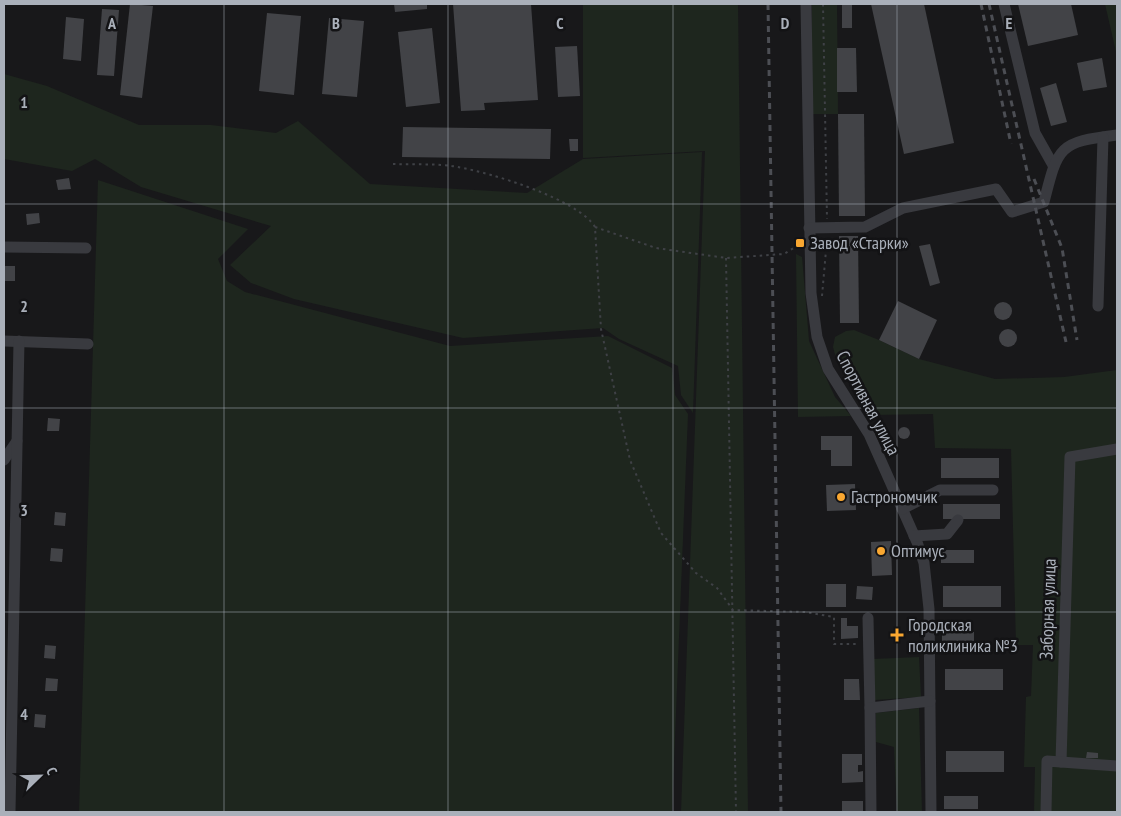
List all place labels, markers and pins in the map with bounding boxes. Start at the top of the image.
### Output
place label: Завод «Старки» [810,231,909,254]
marker: Завод «Старки» [794,237,806,249]
place label: Гастрономчик [851,485,938,508]
marker: Гастрономчик [835,491,847,503]
place label: Оптимус [891,539,945,562]
marker: Оптимус [875,545,887,557]
place label: Городская поликлиника №3 [908,613,1018,657]
marker: Городская поликлиника №3 [890,628,904,642]

